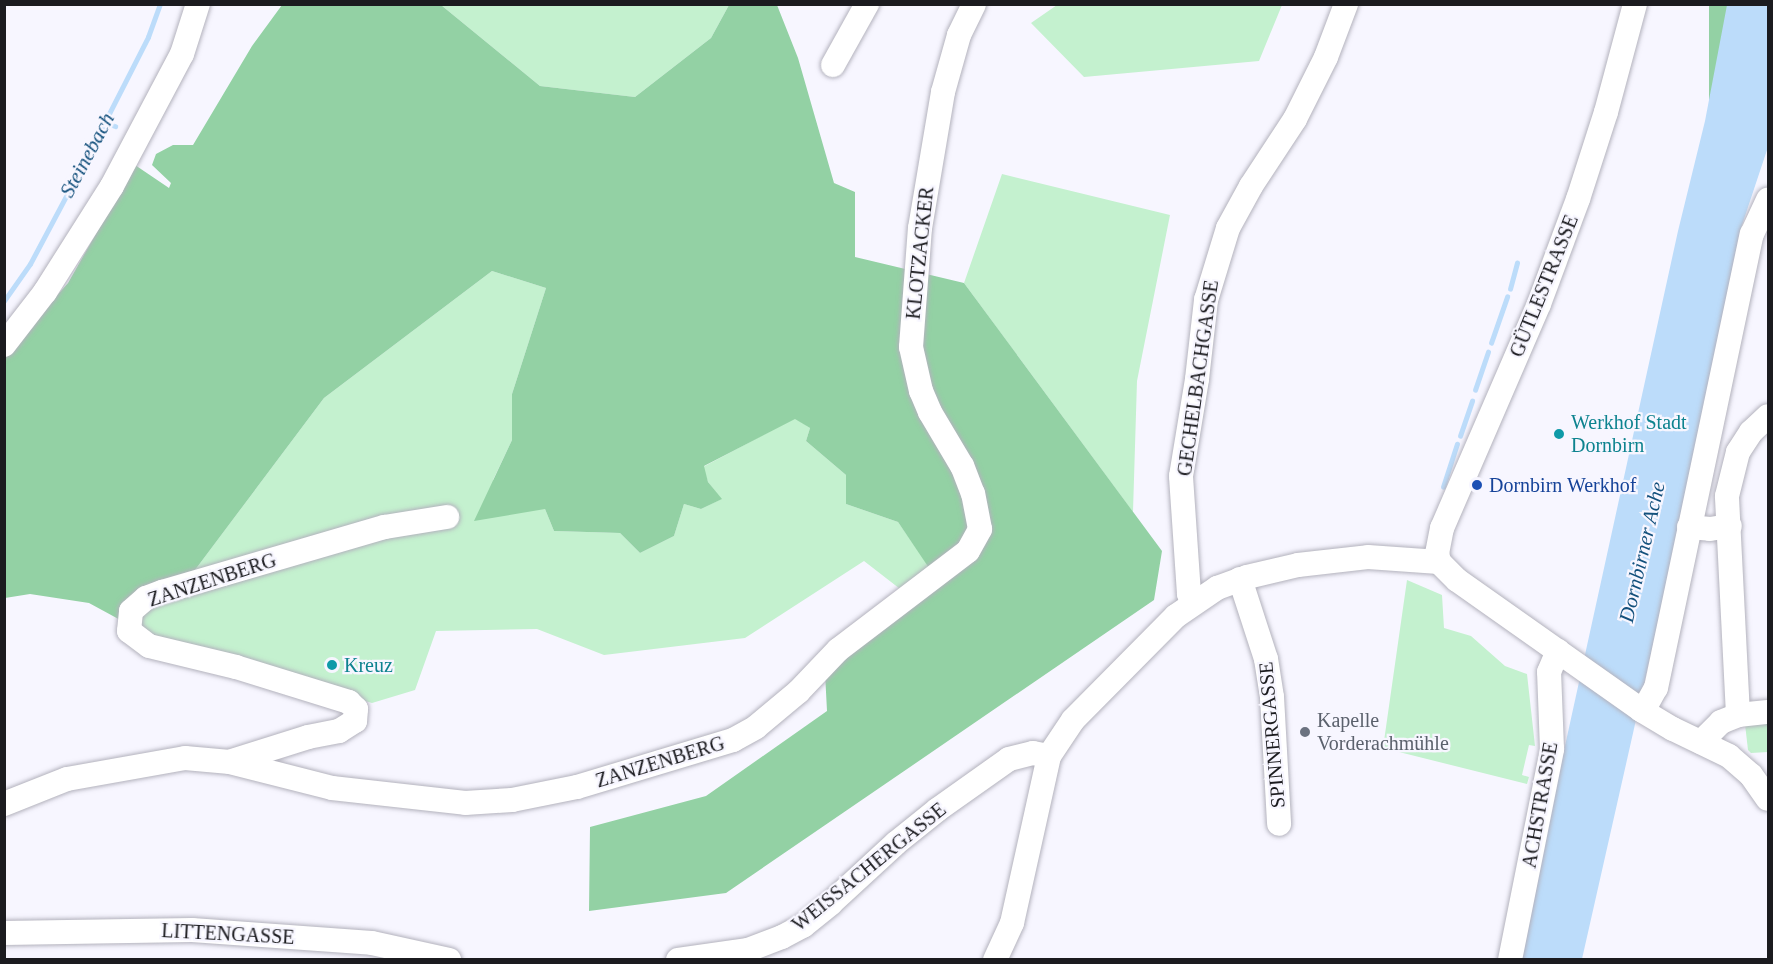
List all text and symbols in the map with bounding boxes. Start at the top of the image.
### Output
water label: Steinebach [54,108,120,202]
street label: KLOTZACKER [901,185,939,321]
street label: GÜTLESTRASSE [1505,211,1583,361]
street label: GECHELBACHGASSE [1172,278,1224,478]
place label: Werkhof Stadt Dornbirn [1571,410,1687,457]
marker: Werkhof Stadt Dornbirn [1552,427,1566,441]
place label: Dornbirn Werkhof [1489,473,1637,497]
marker: Dornbirn Werkhof [1470,478,1484,492]
water label: Dornbirner Ache [1614,479,1670,625]
street label: ZANZENBERG [145,548,279,612]
place label: Kreuz [344,653,393,677]
marker: Kreuz [325,658,339,672]
street label: SPINNERGASSE [1254,661,1290,809]
place label: Kapelle Vorderachmühle [1317,708,1449,755]
marker: Kapelle Vorderachmühle [1298,725,1312,739]
street label: ZANZENBERG [593,731,727,793]
street label: ACHSTRASSE [1517,740,1563,870]
street label: WEISSACHERGASSE [787,798,951,936]
street label: LITTENGASSE [161,919,295,949]

